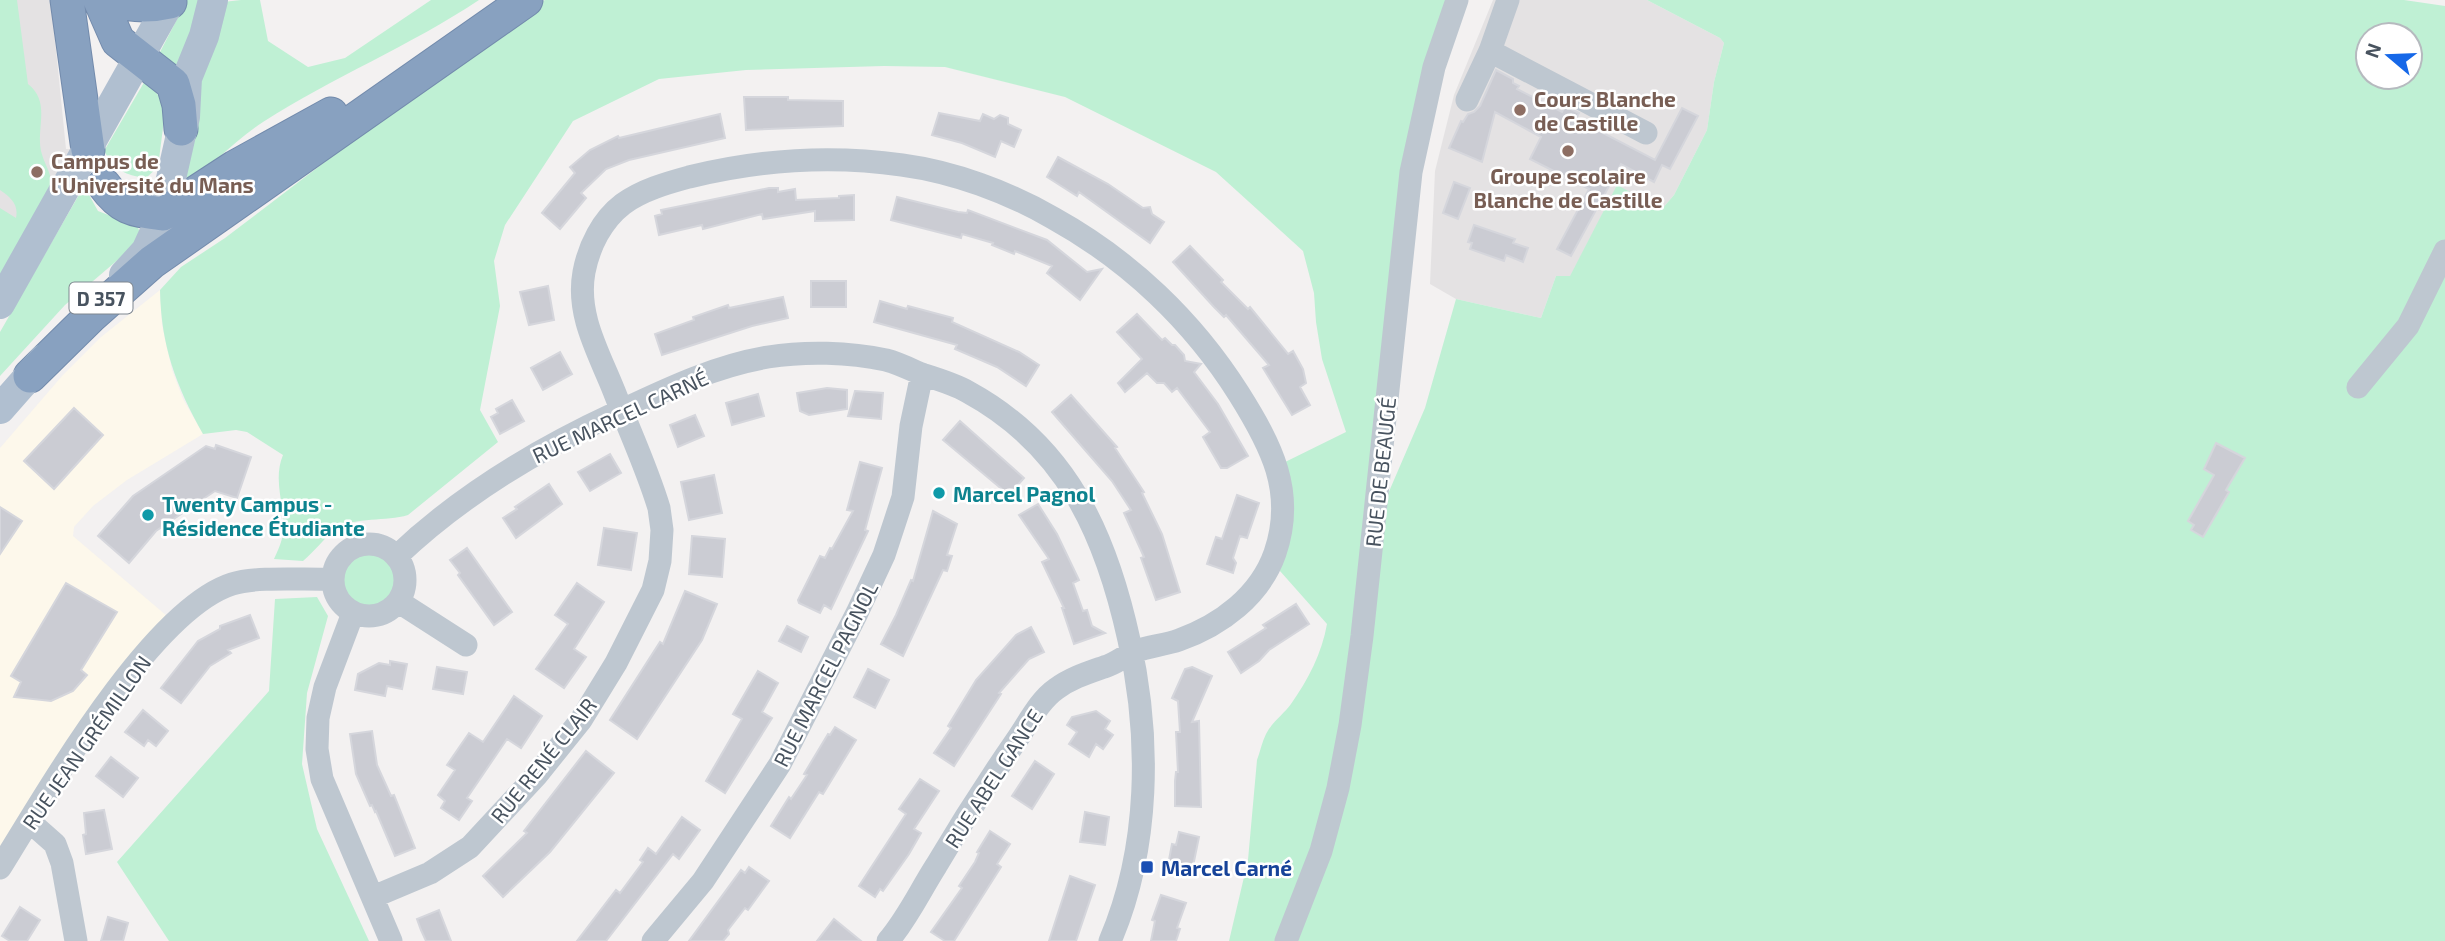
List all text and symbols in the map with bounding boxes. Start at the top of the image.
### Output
north arrow [2354,21,2424,91]
text: N [2359,40,2386,61]
place label: Cours Blanche de Castille [1534,86,1676,135]
marker: Cours Blanche de Castille [1512,102,1528,118]
marker: Groupe scolaire Blanche de Castille [1560,143,1576,159]
place label: Campus de l'Université du Mans [51,148,254,197]
place label: Groupe scolaire Blanche de Castille [1473,163,1663,212]
marker: Campus de l'Université du Mans [29,164,45,180]
road number: D 357 [70,282,132,314]
street label: RUE MARCEL CARNÉ [528,364,712,468]
street label: RUE DE BEAUGÉ [1360,396,1400,548]
place label: Marcel Pagnol [953,481,1095,506]
marker: Marcel Pagnol [931,485,947,501]
place label: Twenty Campus - Résidence Étudiante [162,491,365,540]
marker: Twenty Campus - Résidence Étudiante [140,507,156,523]
street label: RUE MARCEL PAGNOL [768,577,883,771]
street label: RUE JEAN GRÉMILLON [17,650,155,834]
street label: RUE RENÉ CLAIR [485,692,601,828]
street label: RUE ABEL GANCE [939,704,1047,852]
place label: Marcel Carné [1161,855,1292,880]
marker: Marcel Carné [1139,859,1155,875]

